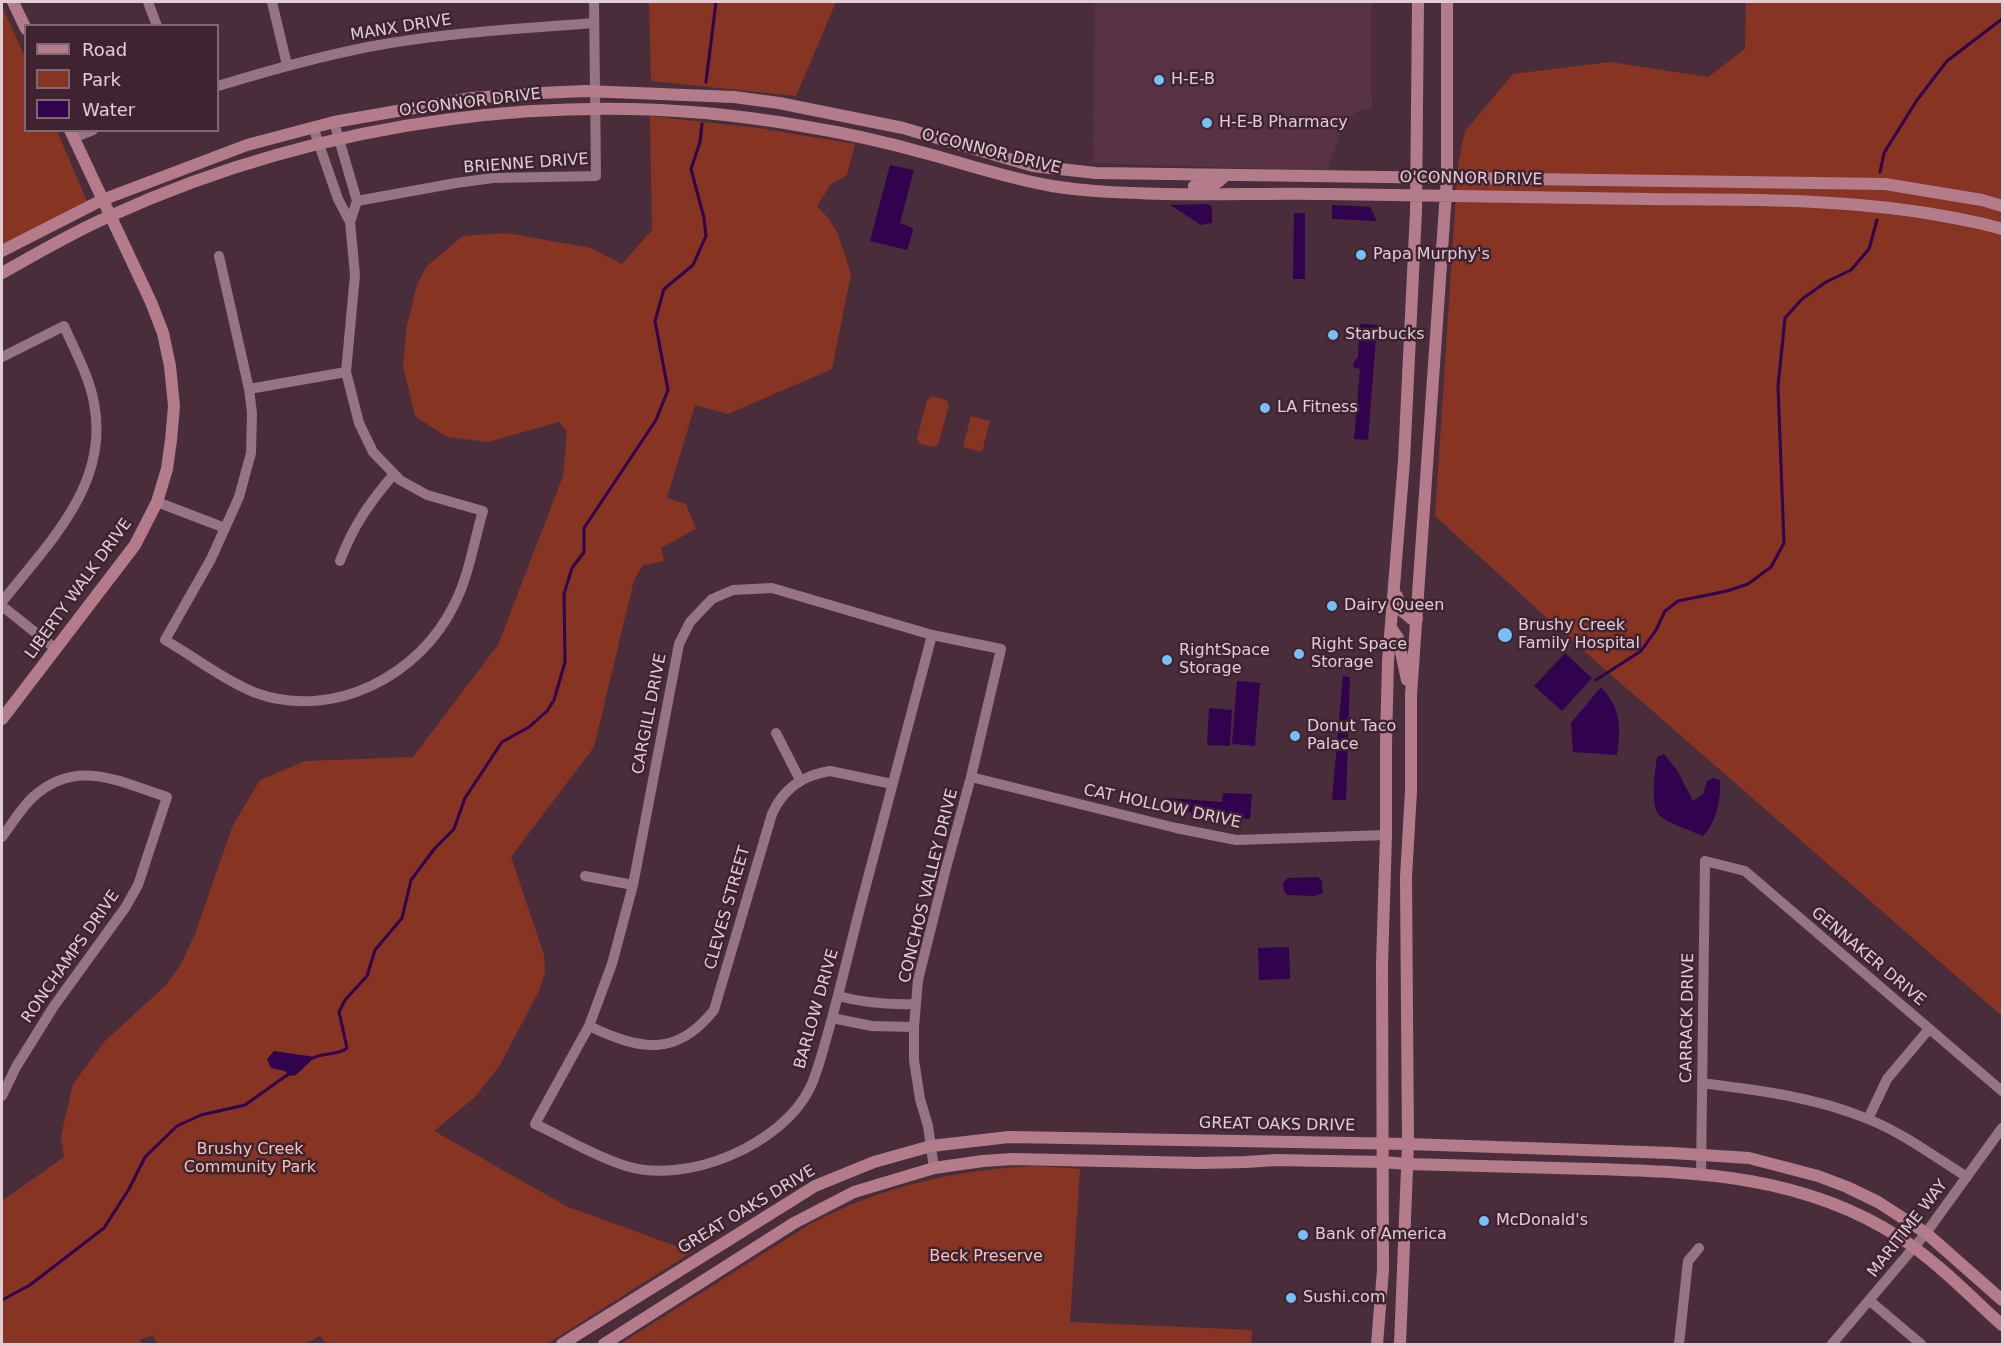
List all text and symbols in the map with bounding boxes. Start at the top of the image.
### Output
street label: MANX DRIVE [349,11,453,45]
legend [24,24,219,132]
text: Road [82,39,127,60]
text: Park [82,69,121,90]
place label: H-E-B [1171,70,1215,90]
marker: H-E-B [1152,73,1166,87]
street label: O'CONNOR DRIVE [398,85,542,121]
text: Water [82,99,135,120]
place label: H-E-B Pharmacy [1219,113,1348,133]
marker: H-E-B Pharmacy [1200,116,1214,130]
street label: O'CONNOR DRIVE [919,125,1063,179]
street label: BRIENNE DRIVE [463,150,589,178]
street label: O'CONNOR DRIVE [1399,168,1543,190]
place label: Papa Murphy's [1373,245,1490,265]
marker: Papa Murphy's [1354,248,1368,262]
place label: Starbucks [1345,325,1425,345]
marker: Starbucks [1326,328,1340,342]
place label: LA Fitness [1277,398,1358,418]
marker: LA Fitness [1258,401,1272,415]
street label: LIBERTY WALK DRIVE [22,515,136,663]
place label: Dairy Queen [1344,596,1444,616]
marker: Dairy Queen [1325,599,1339,613]
place label: Brushy Creek Family Hospital [1518,616,1640,654]
marker: Brushy Creek Family Hospital [1496,626,1514,644]
place label: Right Space Storage [1311,635,1407,673]
place label: RightSpace Storage [1179,641,1270,679]
marker: Right Space Storage [1292,647,1306,661]
street label: CARGILL DRIVE [629,652,671,776]
marker: RightSpace Storage [1160,653,1174,667]
place label: Donut Taco Palace [1307,717,1396,755]
marker: Donut Taco Palace [1288,729,1302,743]
street label: CAT HOLLOW DRIVE [1082,781,1242,833]
street label: CONCHOS VALLEY DRIVE [896,787,962,985]
street label: CLEVES STREET [701,844,755,972]
street label: RONCHAMPS DRIVE [18,887,124,1027]
street label: GENNAKER DRIVE [1807,904,1929,1010]
street label: BARLOW DRIVE [791,947,843,1071]
street label: CARRACK DRIVE [1677,953,1699,1083]
street label: GREAT OAKS DRIVE [1199,1114,1355,1136]
park label: Brushy Creek Community Park [184,1140,316,1178]
street label: GREAT OAKS DRIVE [675,1161,819,1259]
street label: MARITIME WAY [1864,1176,1952,1282]
place label: McDonald's [1496,1211,1588,1231]
marker: McDonald's [1477,1214,1491,1228]
place label: Bank of America [1315,1225,1447,1245]
marker: Bank of America [1296,1228,1310,1242]
park label: Beck Preserve [929,1247,1043,1267]
place label: Sushi.com [1303,1288,1385,1308]
marker: Sushi.com [1284,1291,1298,1305]

